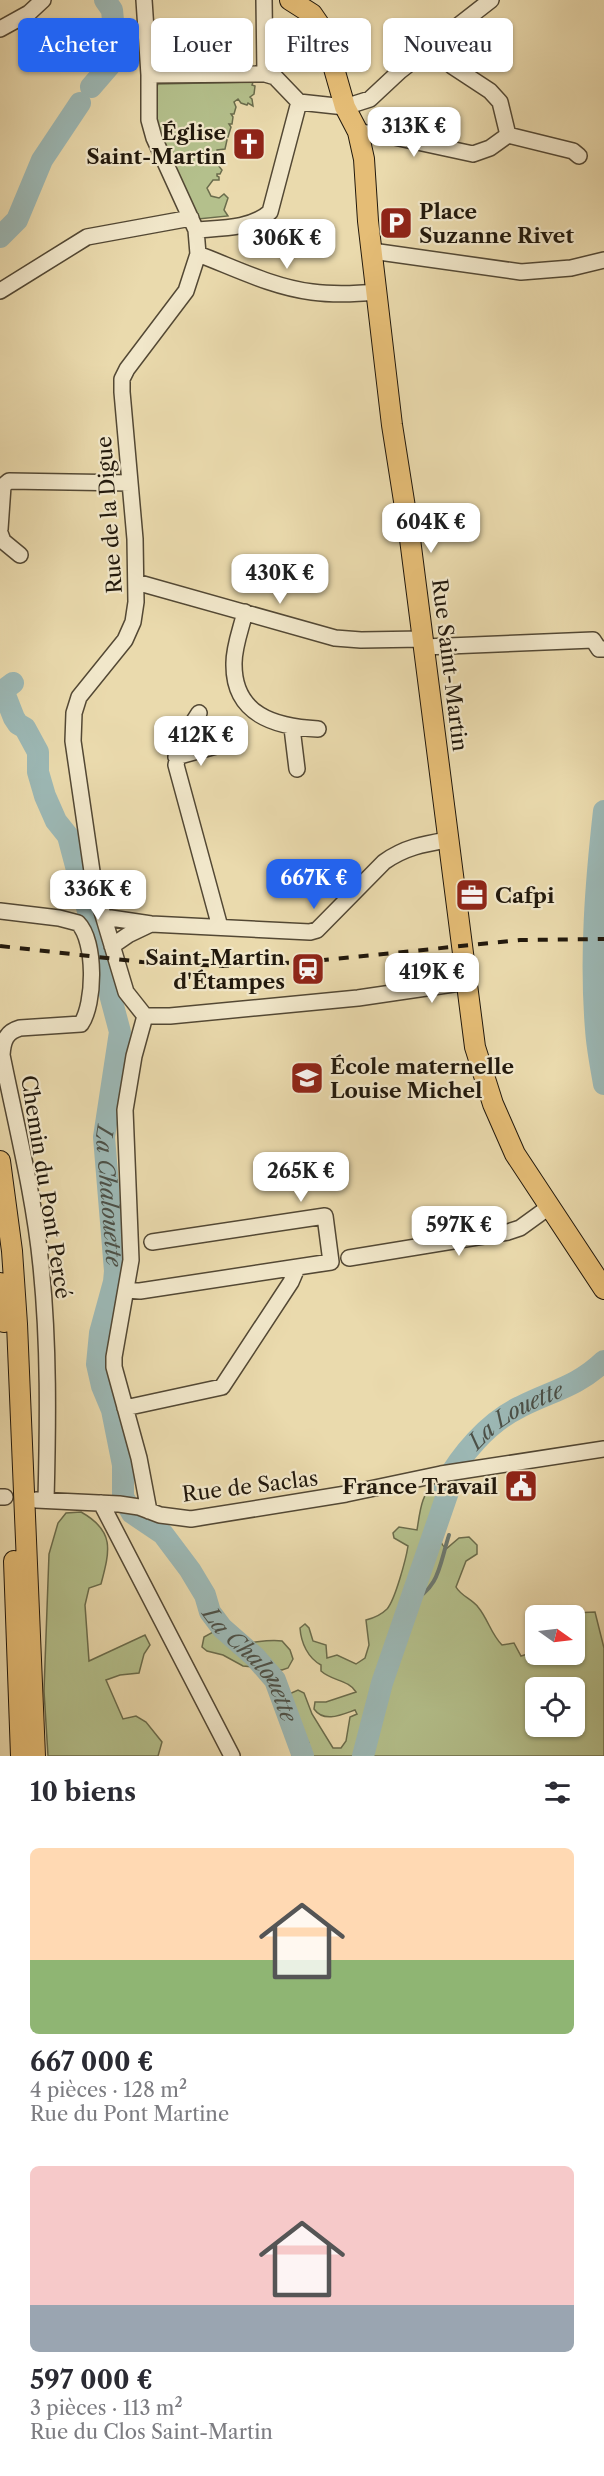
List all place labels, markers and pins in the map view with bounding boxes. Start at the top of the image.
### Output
pin: 313K € [365,107,463,158]
place label: Église Saint-Martin [86,120,227,169]
church icon: Église Saint-Martin [231,126,267,162]
place label: Place Suzanne Rivet [419,199,574,248]
parking icon: Place Suzanne Rivet [378,205,414,241]
pin: 306K € [238,219,336,270]
pin: 604K € [382,503,480,554]
pin: 430K € [231,554,329,605]
pin: 412K € [152,716,250,767]
pin: 667K € [265,859,363,910]
pin: 336K € [49,870,147,921]
office icon: Cafpi [454,877,490,913]
place label: Cafpi [495,883,555,908]
place label: Saint-Martin d'Étampes [145,945,286,994]
station icon: Saint-Martin d'Étampes [290,951,326,987]
pin: 419K € [383,953,481,1004]
place label: École maternelle Louise Michel [330,1054,514,1103]
school or university icon: École maternelle Louise Michel [289,1060,325,1096]
pin: 265K € [252,1152,350,1203]
pin: 597K € [410,1206,508,1257]
public building icon: France Travail [503,1468,539,1504]
place label: France Travail [342,1474,498,1499]

